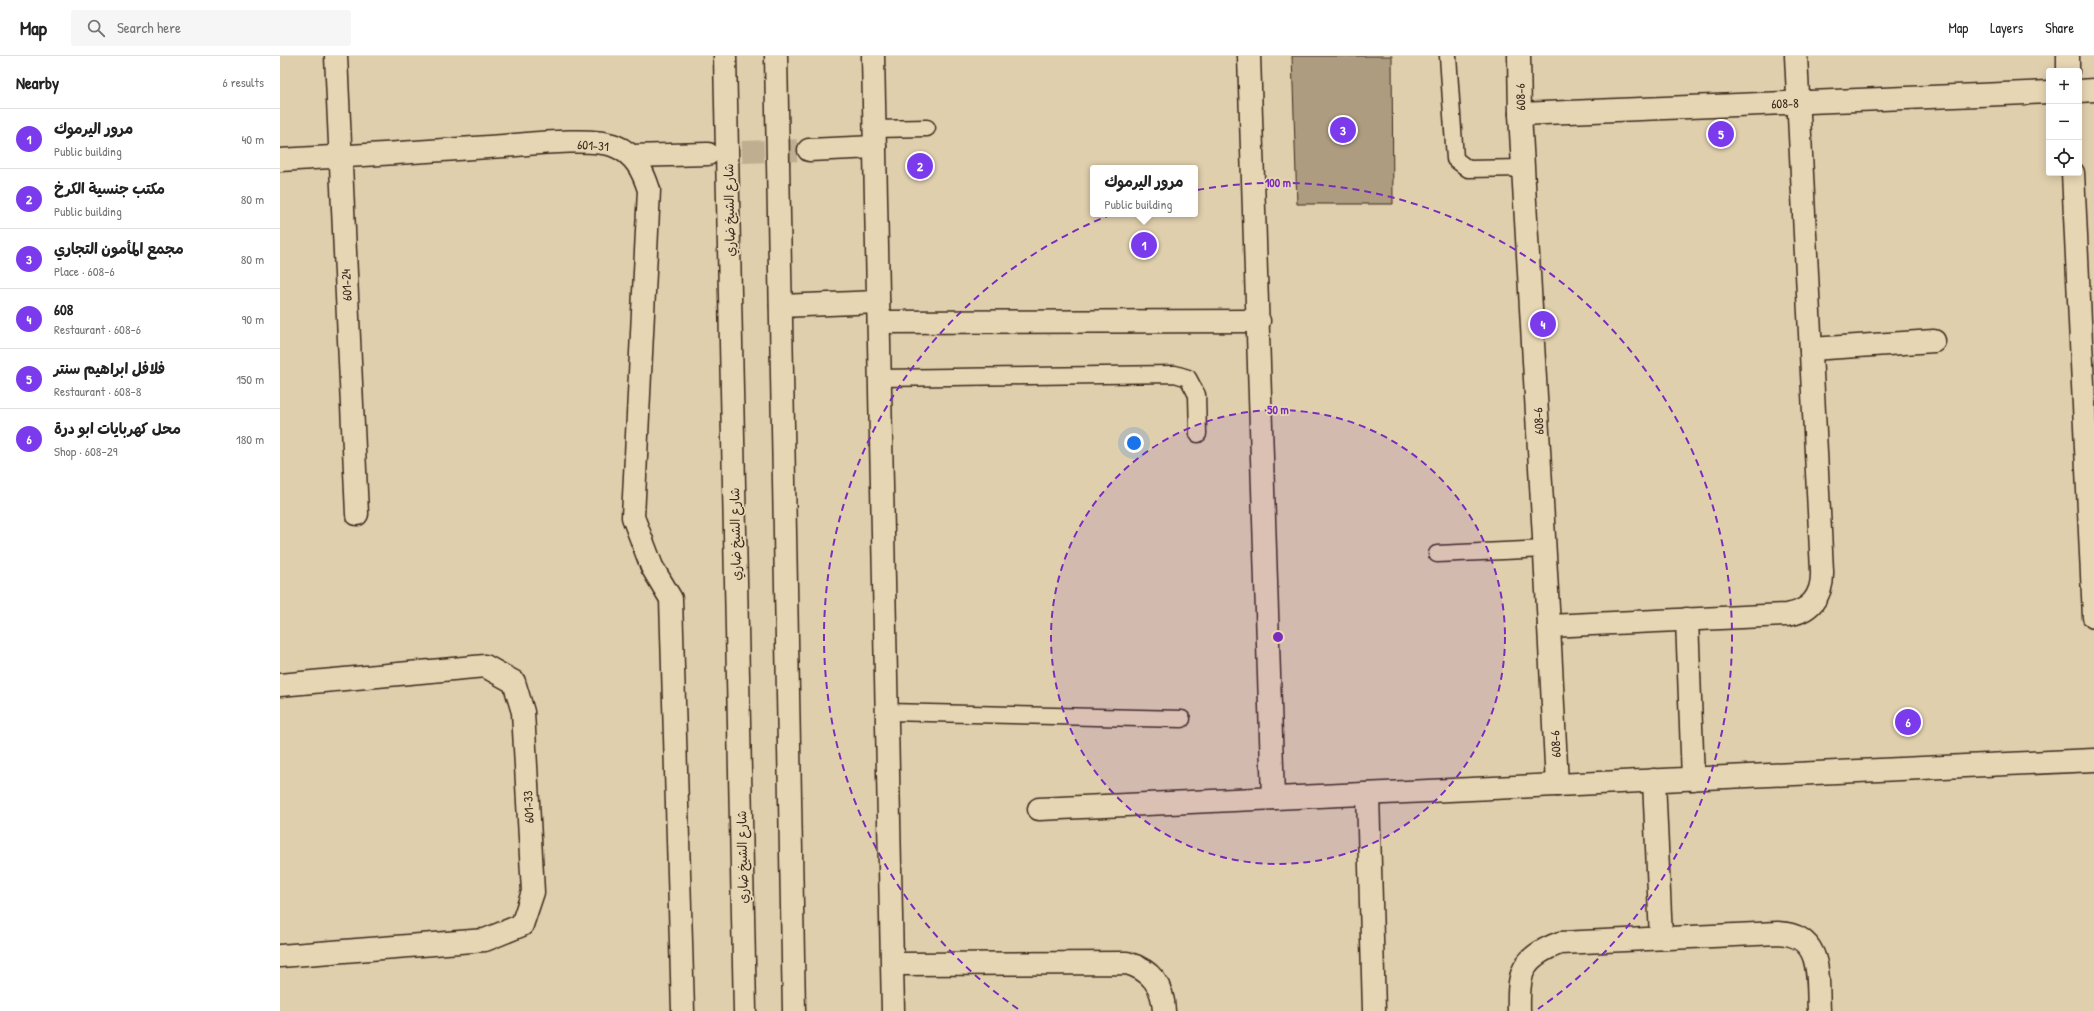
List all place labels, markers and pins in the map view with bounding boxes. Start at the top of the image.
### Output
pin: 3 [1330,115,1356,145]
pin: 5 [1708,119,1734,149]
pin: 2 [907,151,933,181]
pin: 1 [1131,230,1157,260]
pin: 4 [1530,309,1556,339]
centre of rings [1271,630,1285,644]
pin: 6 [1895,707,1921,737]

